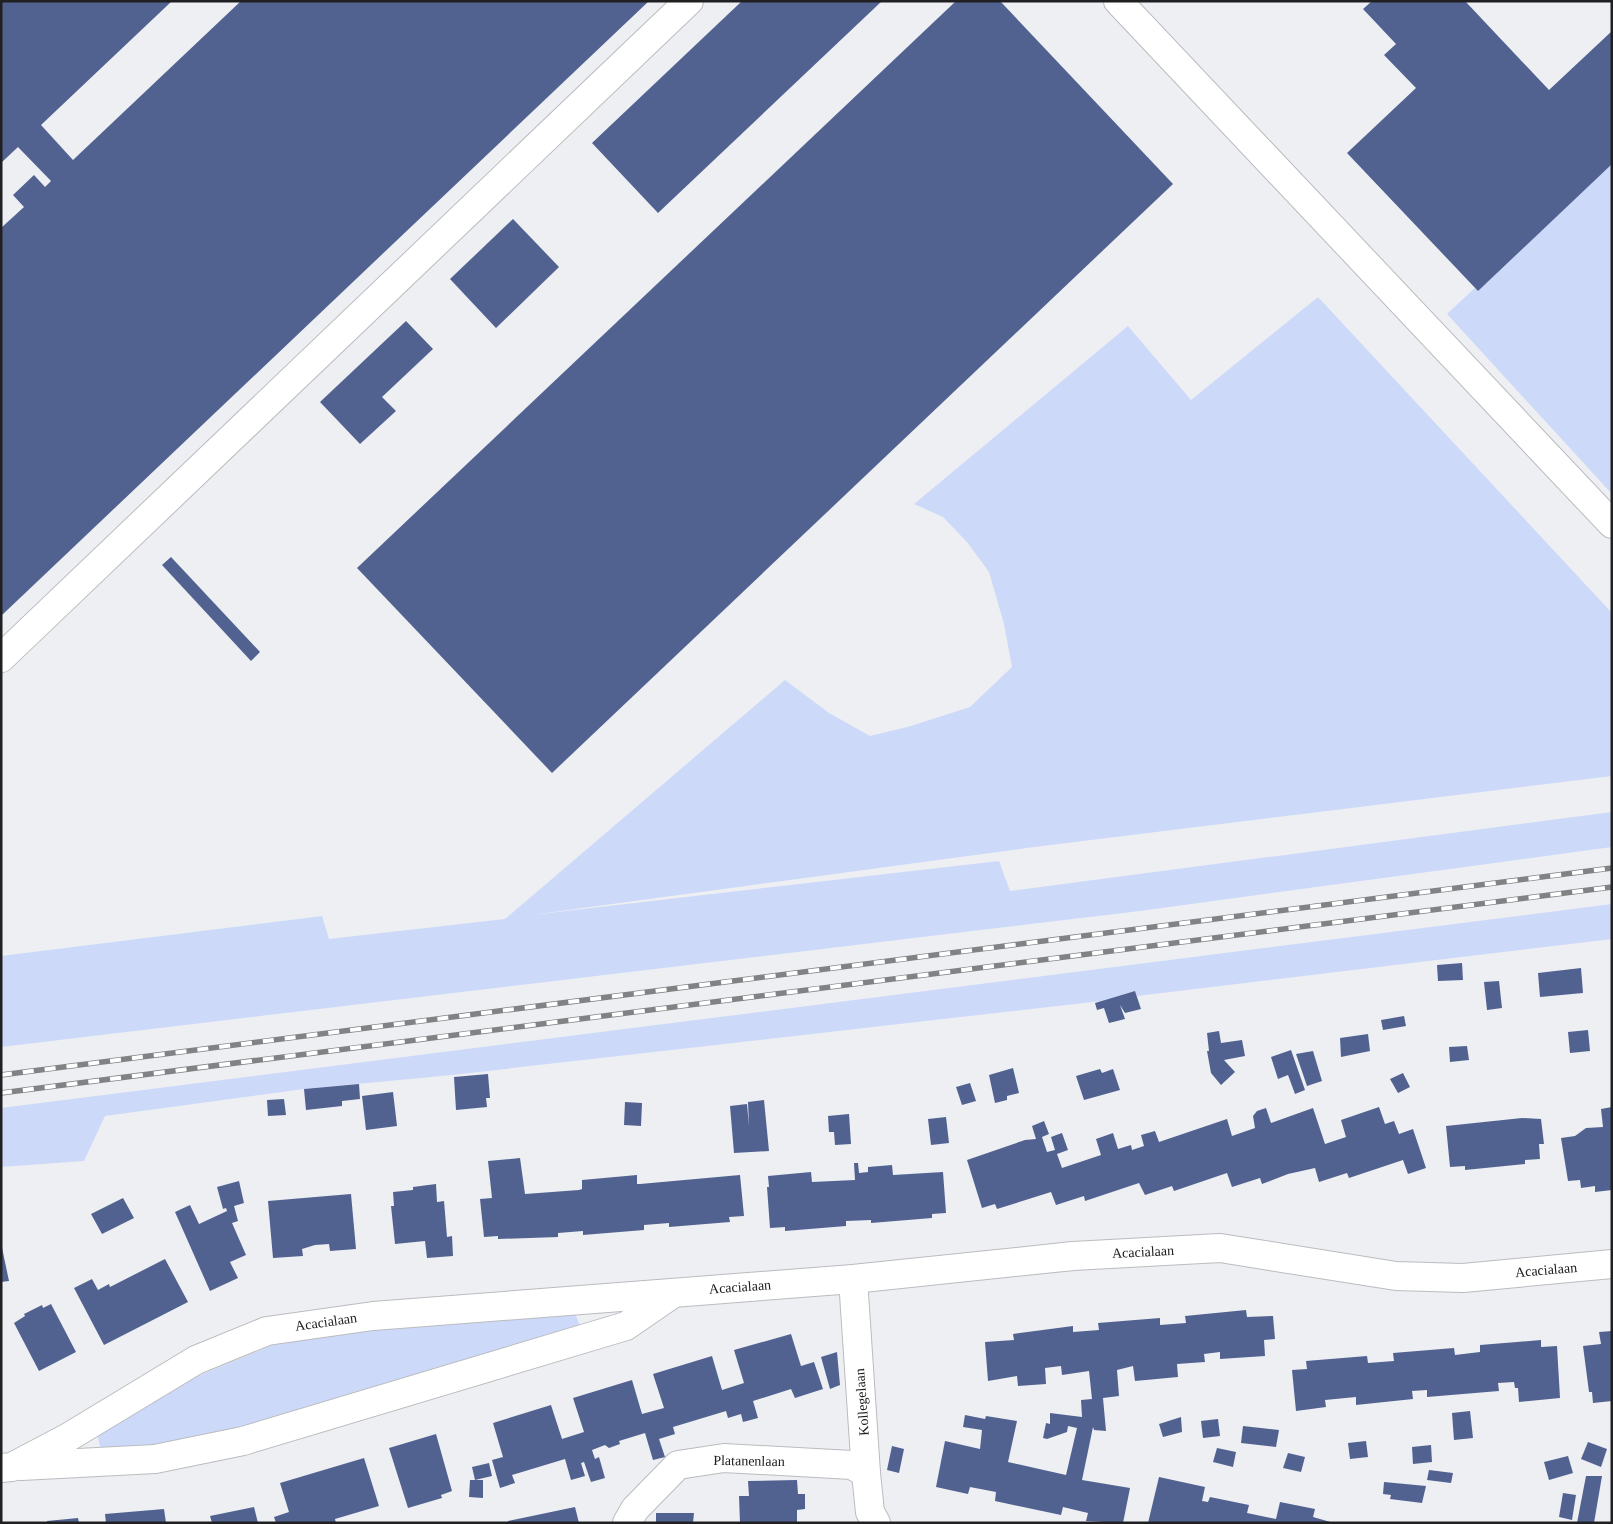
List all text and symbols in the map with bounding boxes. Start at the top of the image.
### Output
street label: Acacialaan [1112,1243,1174,1261]
street label: Acacialaan [1514,1260,1578,1280]
street label: Acacialaan [708,1277,772,1297]
street label: Acacialaan [294,1310,358,1334]
street label: Kollegelaan [852,1368,872,1436]
street label: Platanenlaan [713,1453,785,1469]

